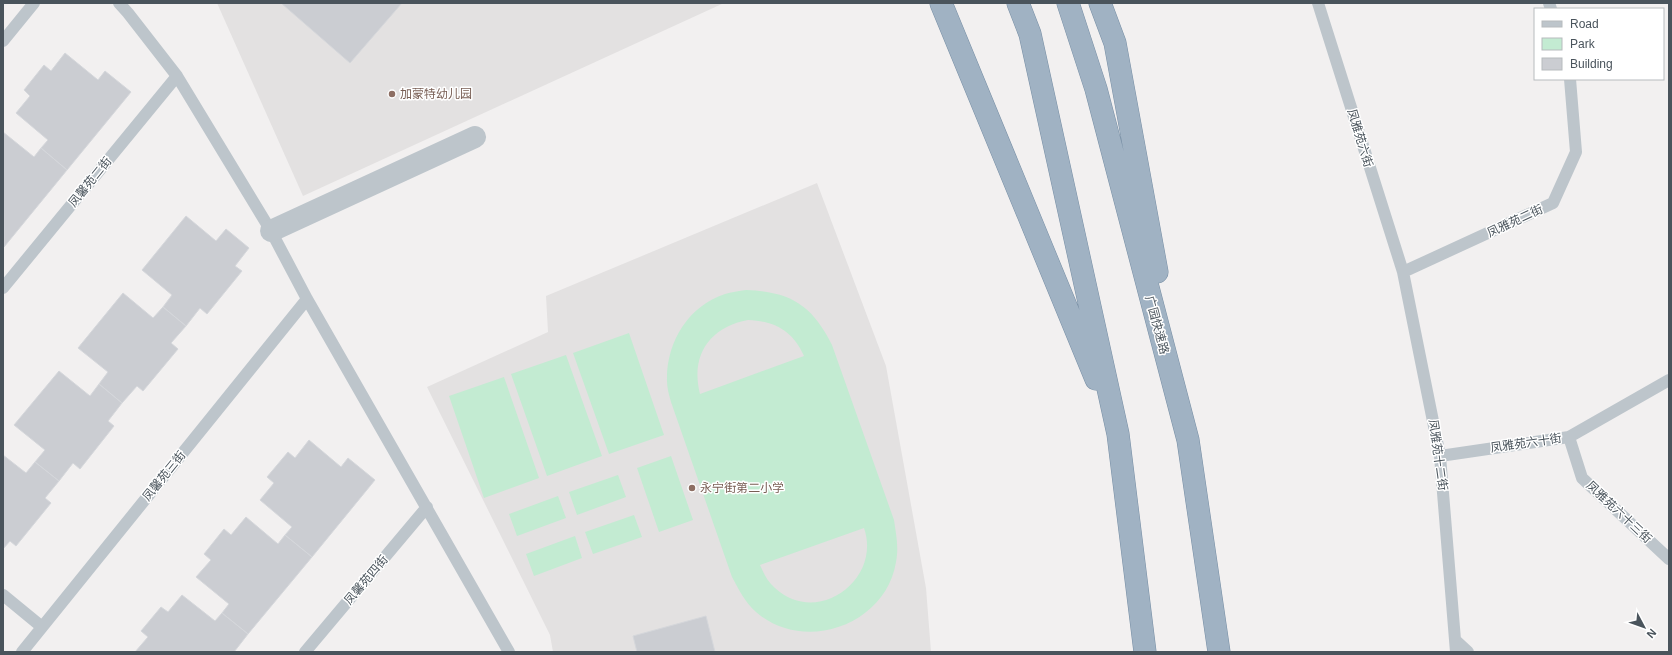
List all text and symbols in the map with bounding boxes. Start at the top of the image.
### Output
legend [1534,8,1664,80]
text: Road [1570,17,1599,31]
text: Park [1570,37,1596,51]
text: Building [1570,57,1613,71]
place label: 加蒙特幼儿园 [400,87,472,101]
marker: 加蒙特幼儿园 [387,89,397,99]
street label: 凤雅苑六街 [1345,107,1375,169]
street label: 凤馨苑二街 [66,154,114,210]
street label: 凤雅苑二街 [1485,202,1545,240]
street label: 广园快速路 [1142,294,1172,356]
street label: 凤雅苑十二街 [1426,418,1450,492]
street label: 凤雅苑六十街 [1489,431,1563,455]
street label: 凤馨苑三街 [140,448,188,504]
street label: 凤雅苑六十三街 [1584,478,1654,546]
place label: 永宁街第二小学 [700,481,784,495]
marker: 永宁街第二小学 [687,483,697,493]
street label: 凤馨苑四街 [341,553,391,607]
north arrow [1624,607,1664,647]
text: N [1644,627,1659,641]

